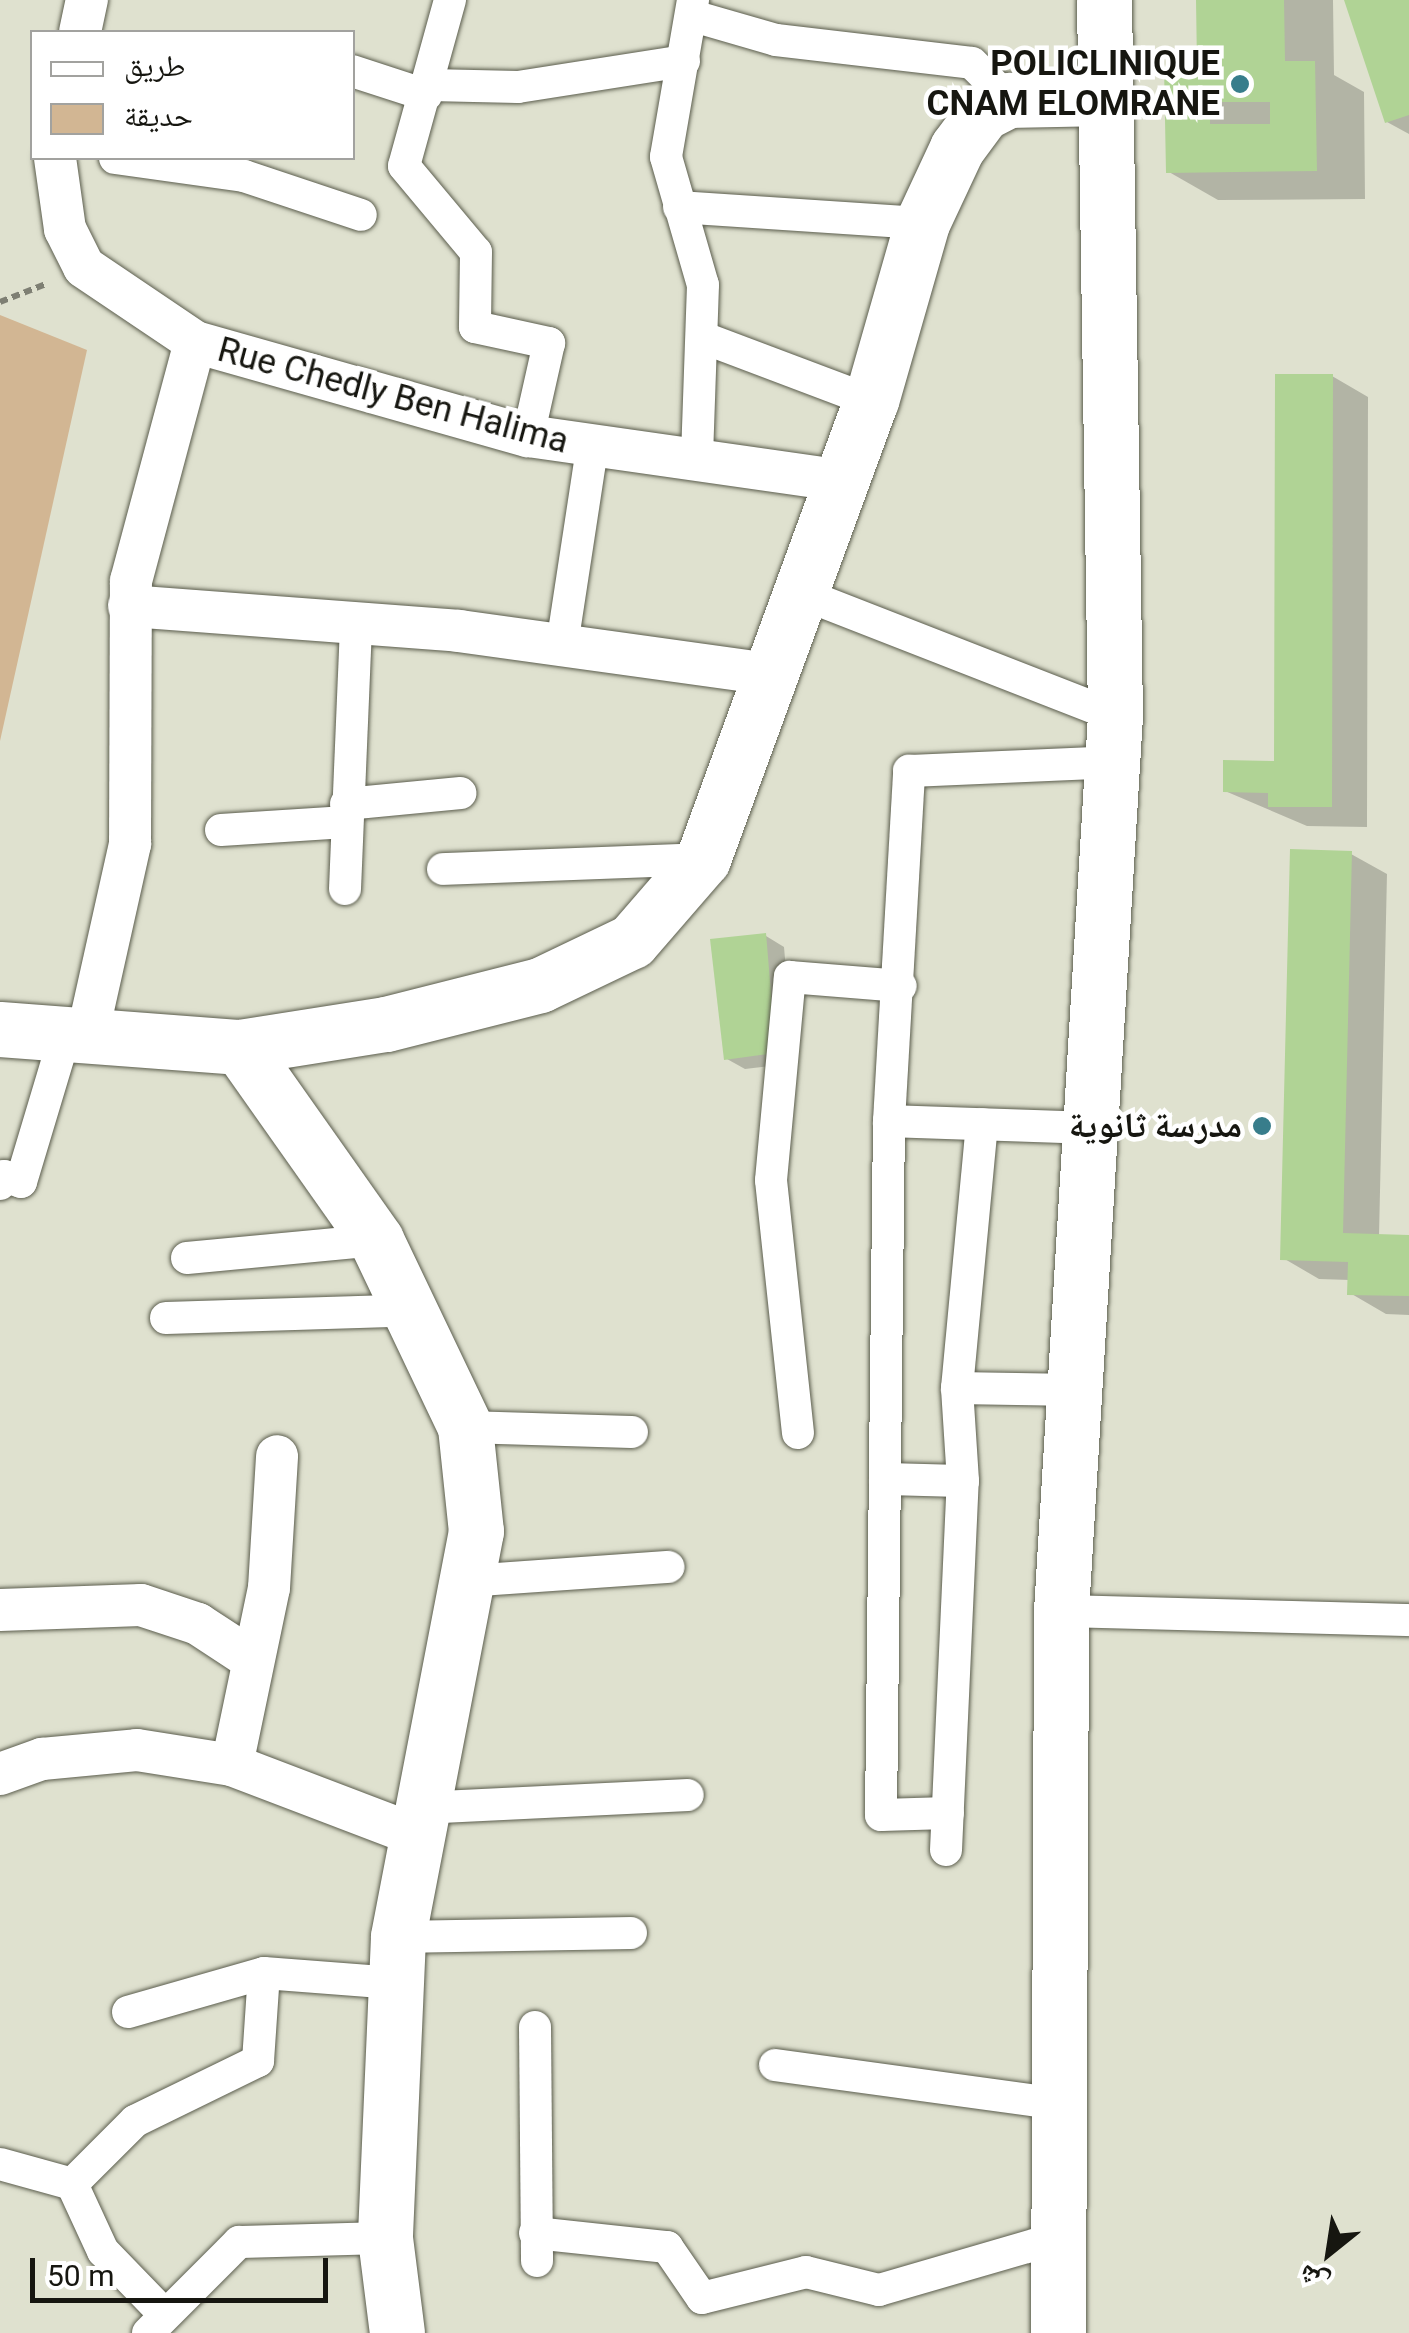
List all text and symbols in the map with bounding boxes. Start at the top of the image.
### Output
legend [30,30,355,160]
place label: POLICLINIQUE CNAM ELOMRANE [927,43,1220,125]
text: طريق [124,48,185,83]
marker: POLICLINIQUE CNAM ELOMRANE [1229,73,1251,95]
text: حديقة [124,98,193,133]
street label: Rue Chedly Ben Halima [213,329,573,463]
place label: مدرسة ثانوية [1069,1105,1242,1147]
marker: مدرسة ثانوية [1251,1115,1273,1137]
north arrow [1279,2203,1379,2303]
scale bar [35,2238,332,2300]
text: 50 m [47,2258,114,2293]
text: ش [1293,2258,1335,2301]

